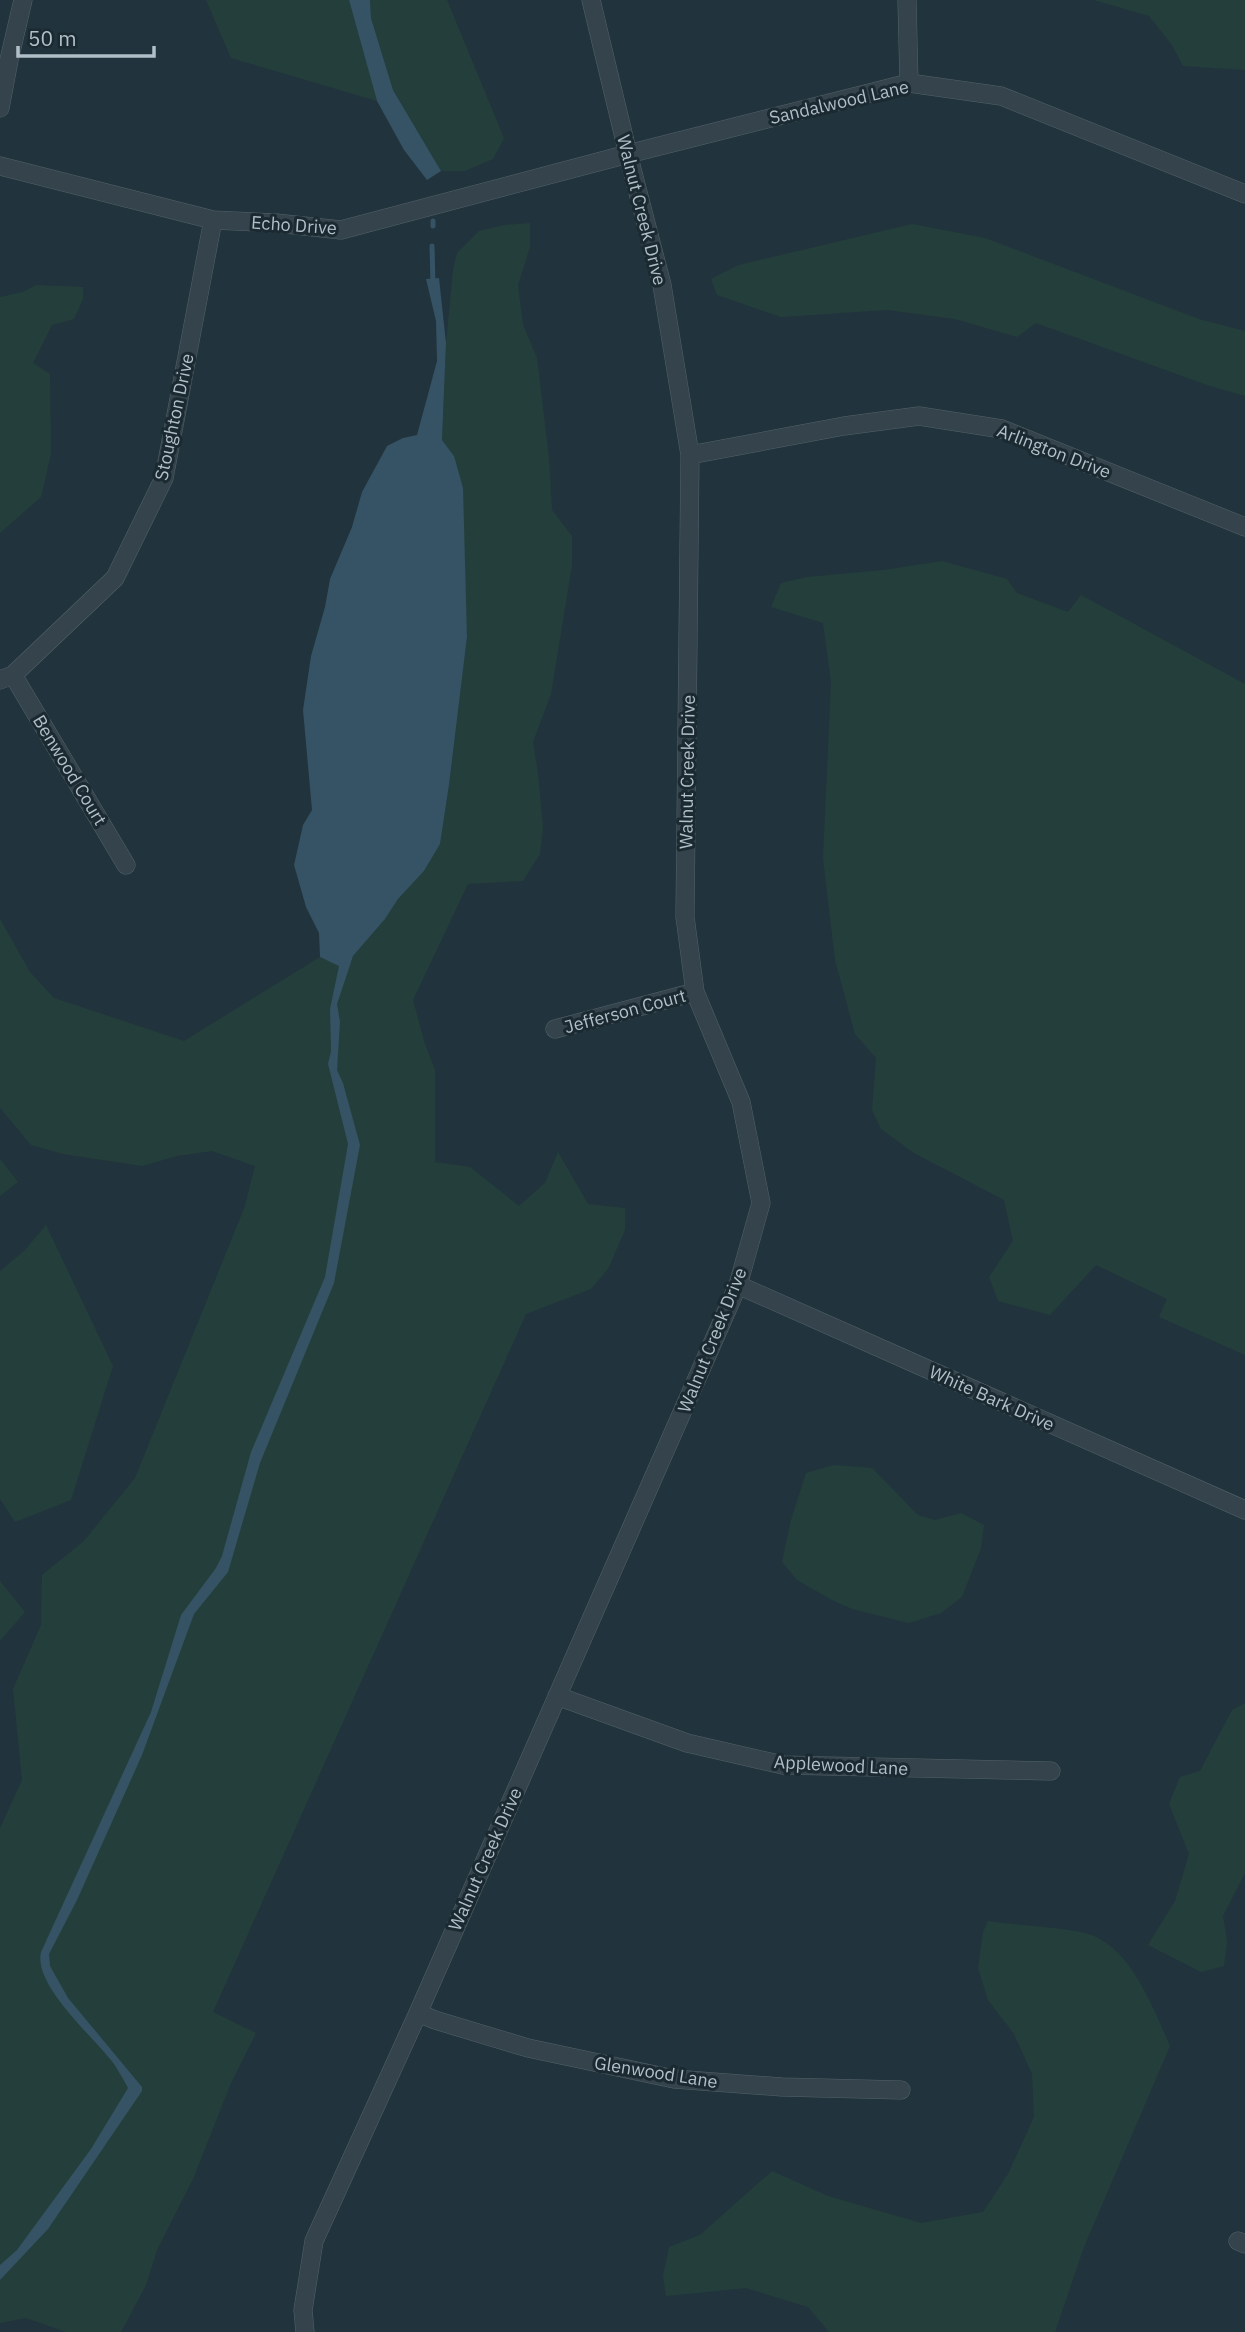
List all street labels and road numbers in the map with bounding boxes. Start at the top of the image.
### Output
street label: Sandalwood Lane [767,75,911,129]
street label: Walnut Creek Drive [612,132,672,288]
street label: Echo Drive [250,211,338,239]
street label: Stoughton Drive [149,351,199,483]
street label: Arlington Drive [994,419,1114,483]
street label: Walnut Creek Drive [674,695,700,849]
street label: Benwood Court [28,711,112,829]
street label: Jefferson Court [562,984,688,1038]
street label: Walnut Creek Drive [672,1264,752,1416]
street label: White Bark Drive [926,1360,1058,1436]
street label: Applewood Lane [773,1750,909,1780]
street label: Walnut Creek Drive [443,1784,527,1934]
street label: Glenwood Lane [593,2051,720,2093]

